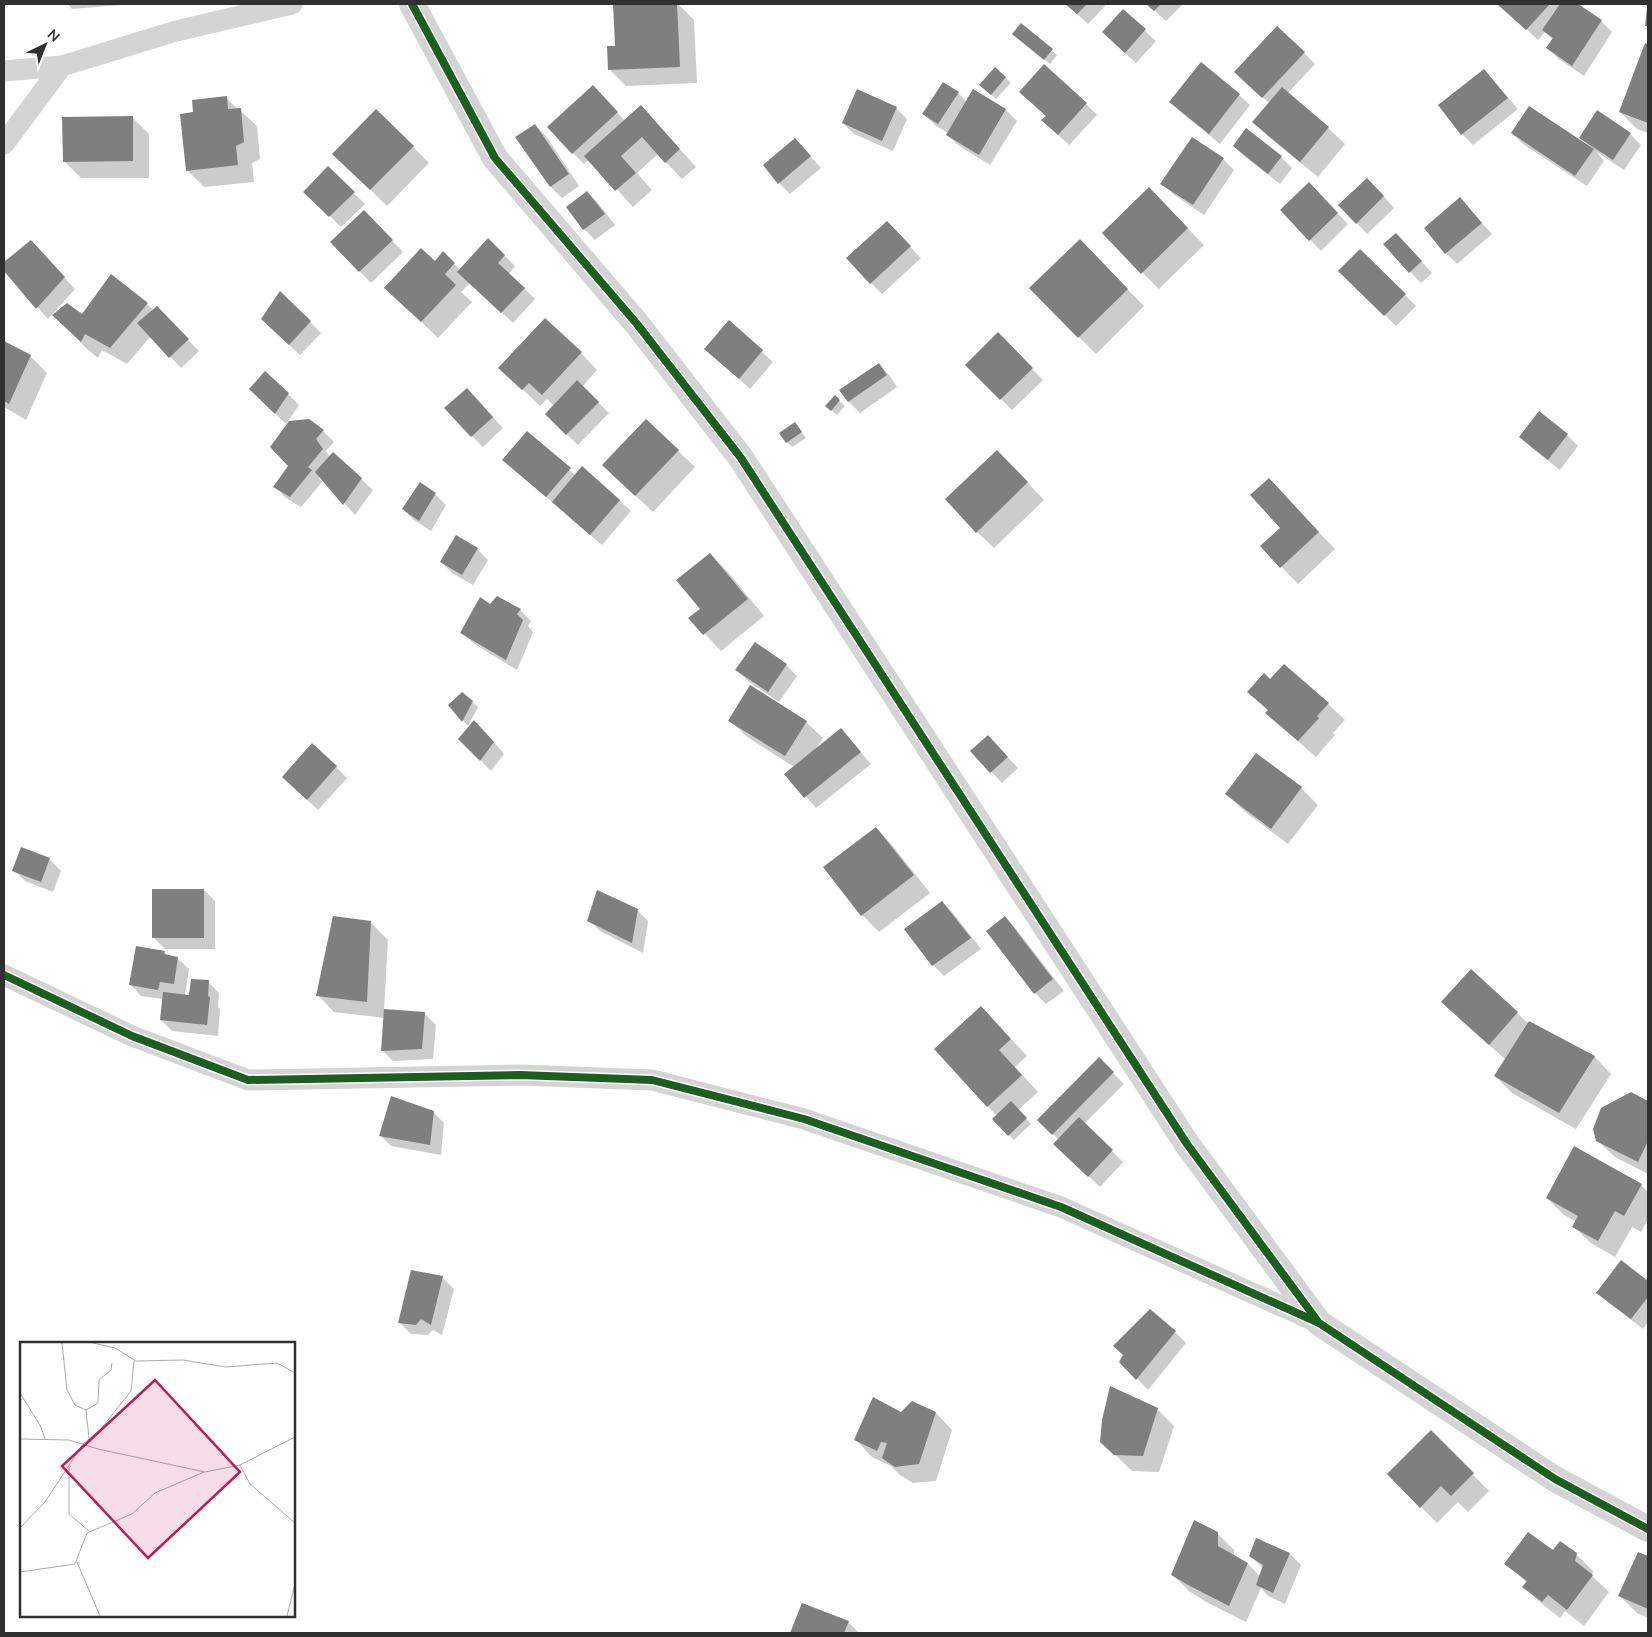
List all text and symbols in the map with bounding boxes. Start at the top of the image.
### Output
north arrow [20,20,70,70]
text: N [44,25,64,46]
inset map [20,1342,295,1617]

